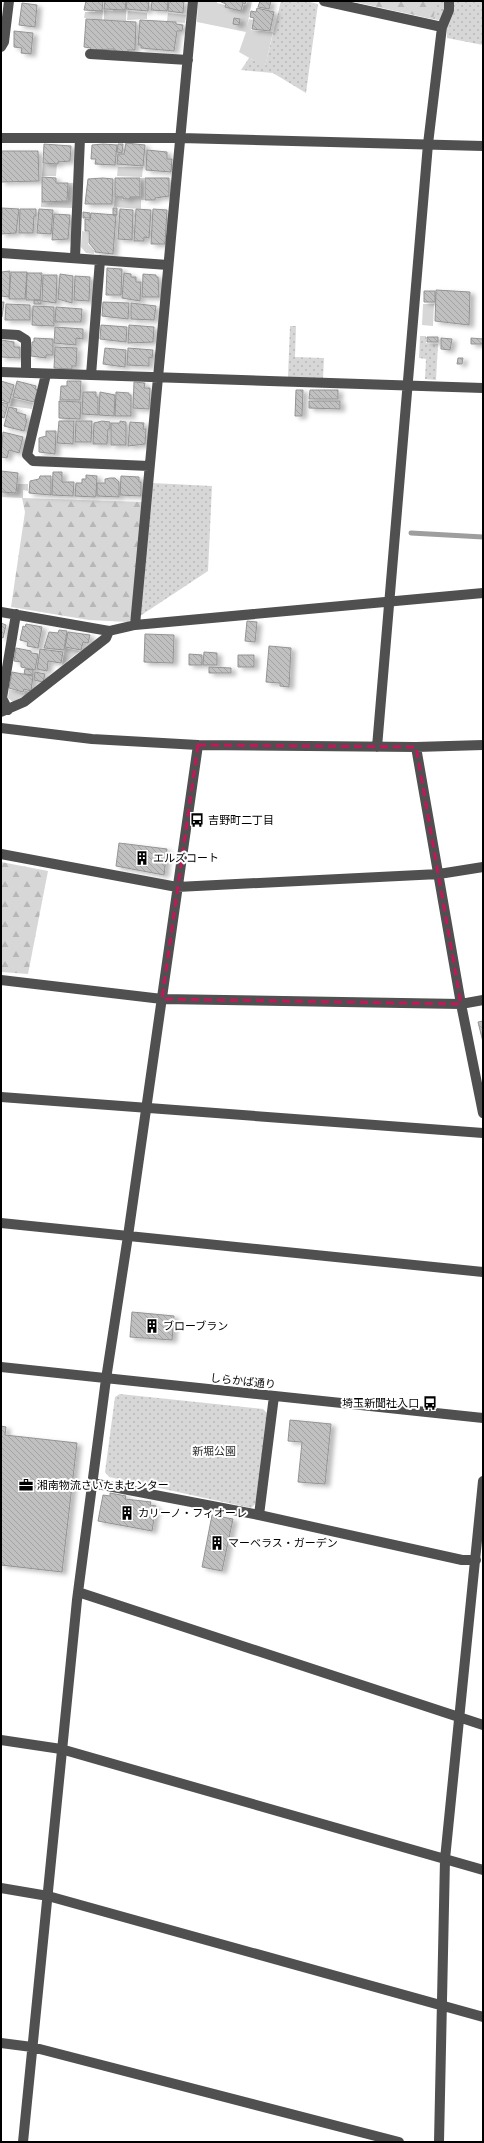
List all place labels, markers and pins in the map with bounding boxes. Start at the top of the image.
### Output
bus stop icon: 吉野町二丁目 [189,812,205,828]
place label: 吉野町二丁目 [208,813,274,826]
building icon: エルズコート [134,850,150,866]
place label: エルズコート [153,851,219,864]
building icon: ブローブラン [144,1318,160,1334]
place label: ブローブラン [163,1319,228,1332]
bus stop icon: 埼玉新聞社入口 [422,1395,438,1411]
place label: 埼玉新聞社入口 [342,1396,419,1409]
office icon: 湘南物流さいたまセンター [18,1477,34,1493]
place label: 湘南物流さいたまセンター [37,1478,169,1491]
building icon: カリーノ・フィオーレ [119,1505,135,1521]
place label: カリーノ・フィオーレ [138,1506,247,1519]
building icon: マーベラス・ガーデン [209,1535,225,1551]
place label: マーベラス・ガーデン [228,1536,338,1549]

